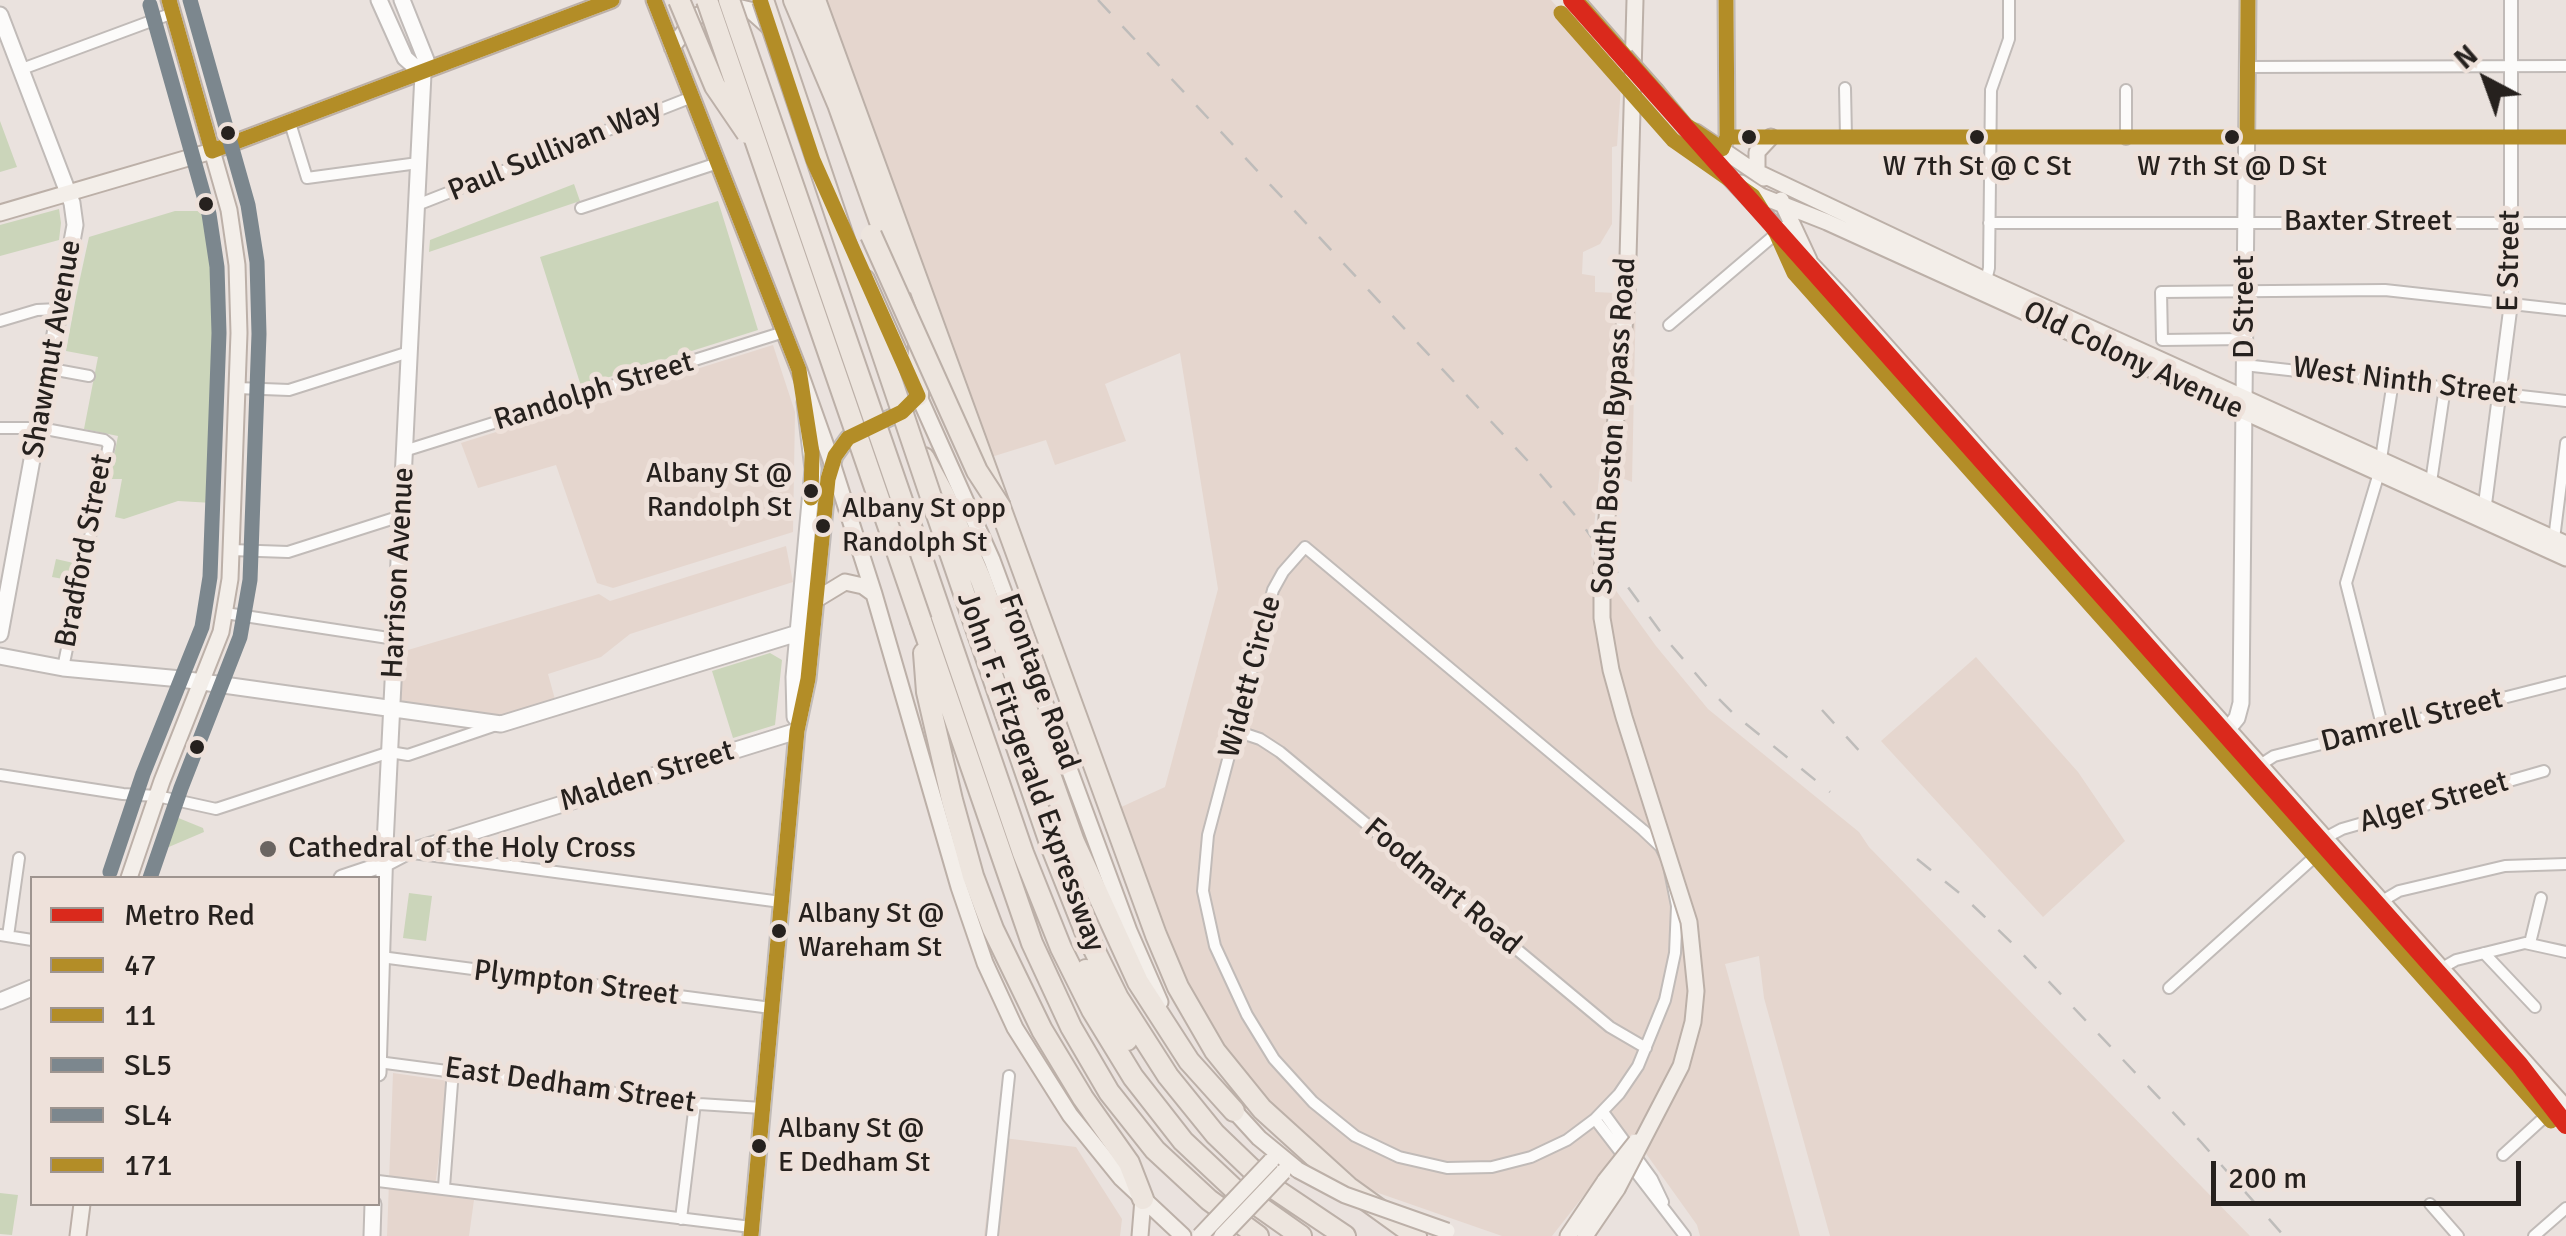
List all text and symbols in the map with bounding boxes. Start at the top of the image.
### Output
north arrow [2436,30,2536,130]
text: N [2448,38,2485,77]
street label: Paul Sullivan Way [443,92,667,210]
unlabelled marker [218,123,238,143]
unlabelled marker [1739,127,1759,147]
marker: W 7th St @ C St [1967,127,1987,147]
marker: W 7th St @ D St [2222,127,2242,147]
place label: W 7th St @ C St [1883,151,2071,185]
place label: W 7th St @ D St [2137,151,2327,185]
unlabelled marker [196,194,216,214]
street label: Baxter Street [2284,204,2452,240]
street label: E Street [2491,210,2529,312]
street label: Shawmut Avenue [16,237,90,461]
street label: D Street [2227,255,2263,359]
street label: South Boston Bypass Road [1585,256,1645,596]
street label: Old Colony Avenue [2017,294,2249,428]
street label: Randolph Street [490,345,698,439]
street label: West Ninth Street [2291,350,2519,414]
street label: Bradford Street [49,451,121,651]
place label: Albany St @ Randolph St [646,458,792,524]
street label: Harrison Avenue [375,466,423,680]
marker: Albany St @ Randolph St [801,481,821,501]
place label: Albany St opp Randolph St [842,493,1006,559]
marker: Albany St opp Randolph St [813,516,833,536]
street label: John F. Fitzgerald Expressway [948,587,1112,957]
street label: Frontage Road [990,589,1086,775]
street label: Widett Circle [1212,592,1290,762]
street label: Damrell Street [2317,681,2507,761]
street label: Malden Street [556,733,738,821]
unlabelled marker [187,737,207,757]
street label: Alger Street [2355,765,2513,841]
street label: Foodmart Road [1356,811,1528,963]
place label: Cathedral of the Holy Cross [288,831,636,867]
marker: Cathedral of the Holy Cross [257,838,279,860]
legend [30,876,380,1206]
text: Metro Red [124,897,255,934]
place label: Albany St @ Wareham St [798,898,944,964]
marker: Albany St @ Wareham St [769,921,789,941]
text: 47 [124,947,156,984]
street label: Plympton Street [471,954,681,1014]
text: 11 [124,997,156,1034]
text: SL5 [124,1047,172,1084]
street label: East Dedham Street [442,1051,698,1121]
text: SL4 [124,1097,172,1134]
place label: Albany St @ E Dedham St [778,1113,930,1179]
marker: Albany St @ E Dedham St [749,1136,769,1156]
scale bar [2216,1141,2526,1203]
text: 171 [124,1147,173,1184]
text: 200 m [2228,1160,2307,1197]

